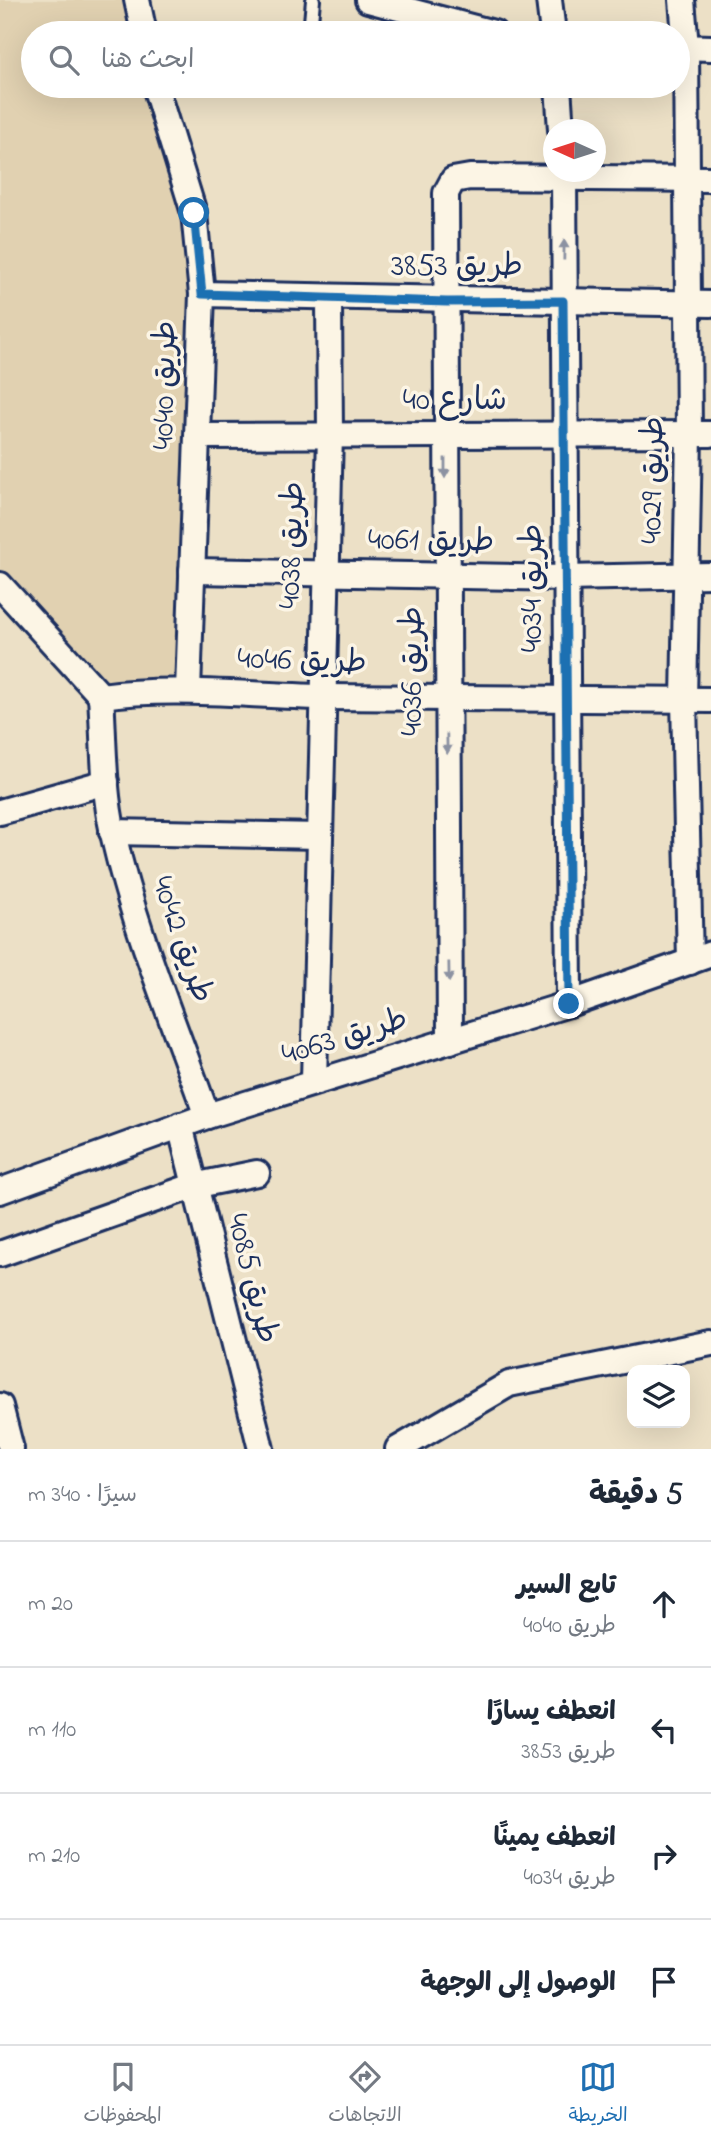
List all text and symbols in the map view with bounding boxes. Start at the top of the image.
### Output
search box [21,21,690,98]
icon: search [45,41,83,79]
text: ابحث هنا [101,42,194,80]
north arrow [543,119,606,182]
route start [178,197,209,228]
one-way arrow [558,239,570,261]
street label: طريق 3853 [391,244,523,291]
street label: طريق 4040 [141,320,191,450]
street label: شارع 40 [403,378,507,425]
street label: طريق 4029 [629,416,679,544]
one-way arrow [439,457,451,479]
street label: طريق 4038 [267,480,319,610]
street label: طريق 4061 [367,517,495,567]
street label: طريق 4034 [510,524,557,652]
street label: طريق 4036 [390,606,437,736]
street label: طريق 4046 [236,636,368,688]
one-way arrow [441,733,453,755]
street label: طريق 4042 [137,870,225,1010]
one-way arrow [443,961,455,983]
route end [553,988,584,1019]
street label: طريق 4063 [276,997,414,1079]
street label: طريق 4085 [212,1209,290,1349]
map controls [627,1365,690,1428]
button: layers [627,1365,690,1428]
text: 5 دقيقة [589,1474,683,1518]
text: سيرًا · 340 m [28,1479,137,1512]
text: تابع السير [517,1568,616,1606]
icon: ahead [645,1585,683,1623]
text: 20 m [28,1588,73,1621]
text: طريق 4040 [523,1610,616,1643]
text: انعطف يسارًا [487,1694,616,1732]
icon: left [645,1711,683,1749]
text: 110 m [28,1714,76,1747]
text: طريق 3853 [521,1736,616,1769]
text: انعطف يمينًا [493,1820,616,1858]
icon: right [645,1837,683,1875]
text: 210 m [28,1840,80,1873]
text: طريق 4034 [524,1862,616,1895]
icon: arrive [645,1963,683,2001]
text: الوصول إلى الوجهة [420,1965,616,2003]
tab: المحفوظات [83,2058,162,2131]
tab: الاتجاهات [328,2058,402,2131]
tab: الخريطة [568,2058,628,2131]

